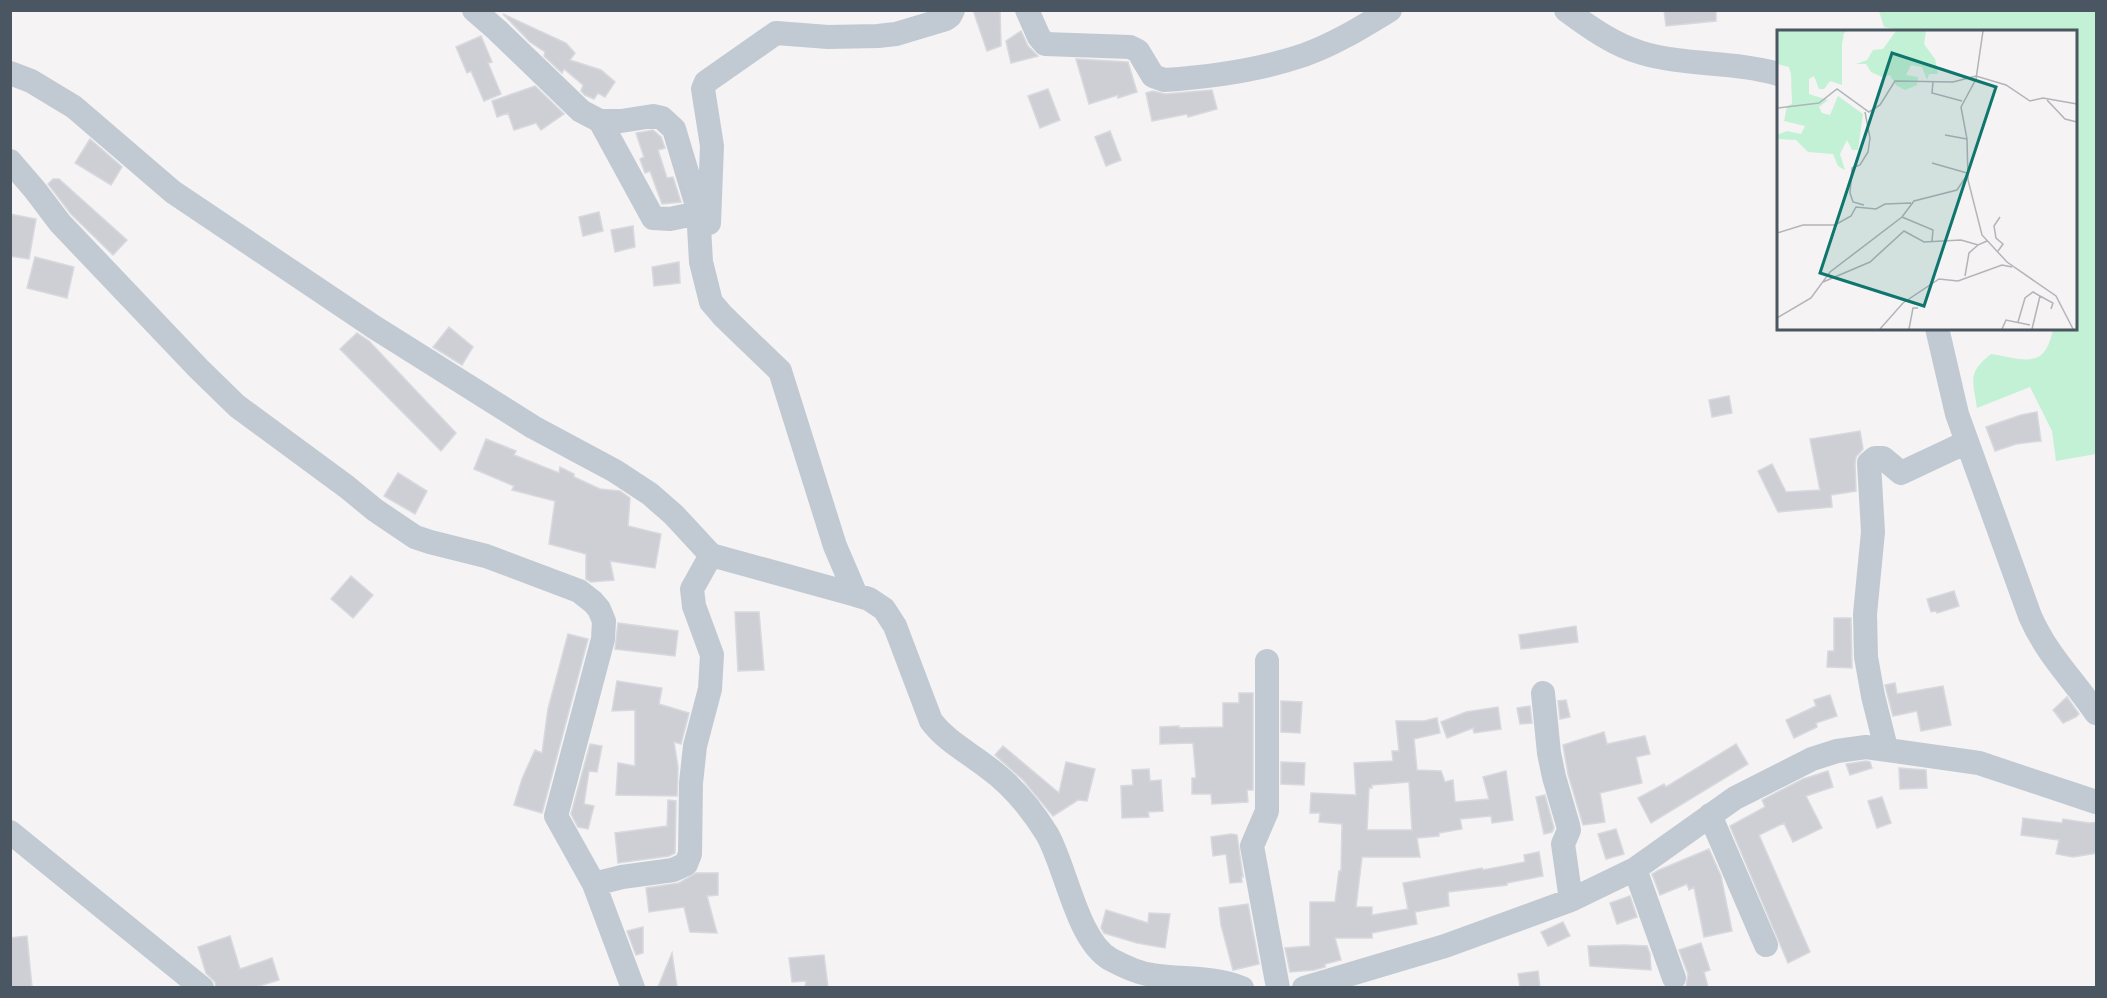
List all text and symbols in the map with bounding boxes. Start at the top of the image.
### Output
inset map [1777,30,2077,330]

